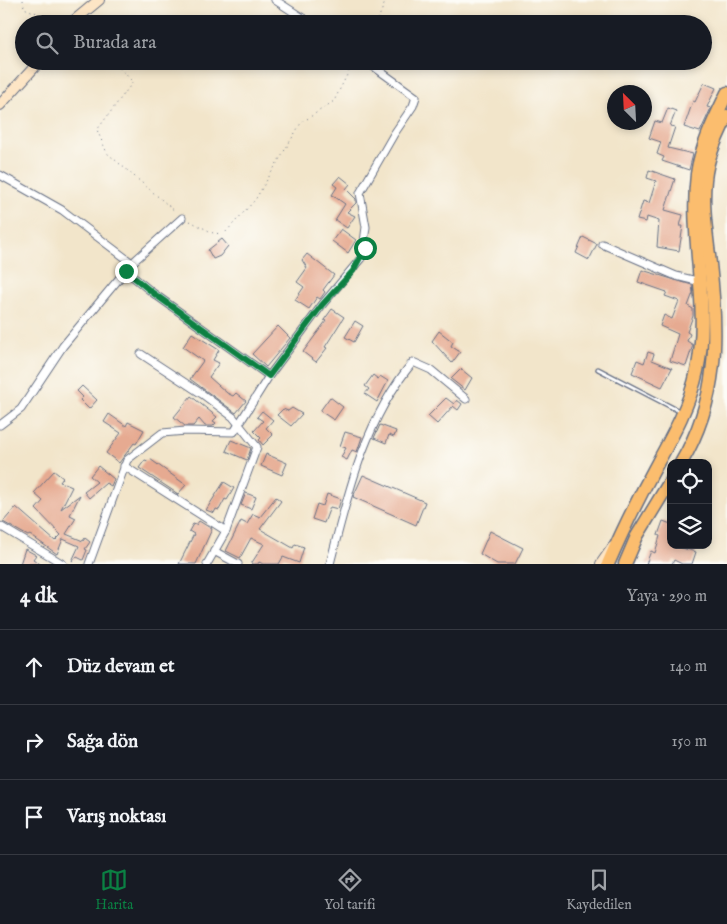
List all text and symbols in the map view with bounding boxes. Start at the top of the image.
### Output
search box [15,15,712,70]
icon: search [33,29,61,57]
text: Burada ara [73,31,157,55]
north arrow [607,85,652,130]
route start [354,237,377,260]
route end [115,260,138,283]
map controls [667,459,712,549]
button: locate [667,459,712,504]
button: layers [667,504,712,549]
text: 4 dk [20,583,57,610]
text: Yaya · 290 m [626,587,707,607]
icon: ahead [20,653,48,681]
text: Düz devam et [67,655,175,679]
text: 140 m [669,657,707,677]
icon: right [20,728,48,756]
text: Sağa dön [67,730,138,754]
text: 150 m [672,732,707,752]
icon: arrive [20,803,48,831]
text: Varış noktası [67,805,166,829]
tab: Harita [95,866,133,914]
tab: Yol tarifi [324,866,376,914]
tab: Kaydedilen [566,866,632,914]

